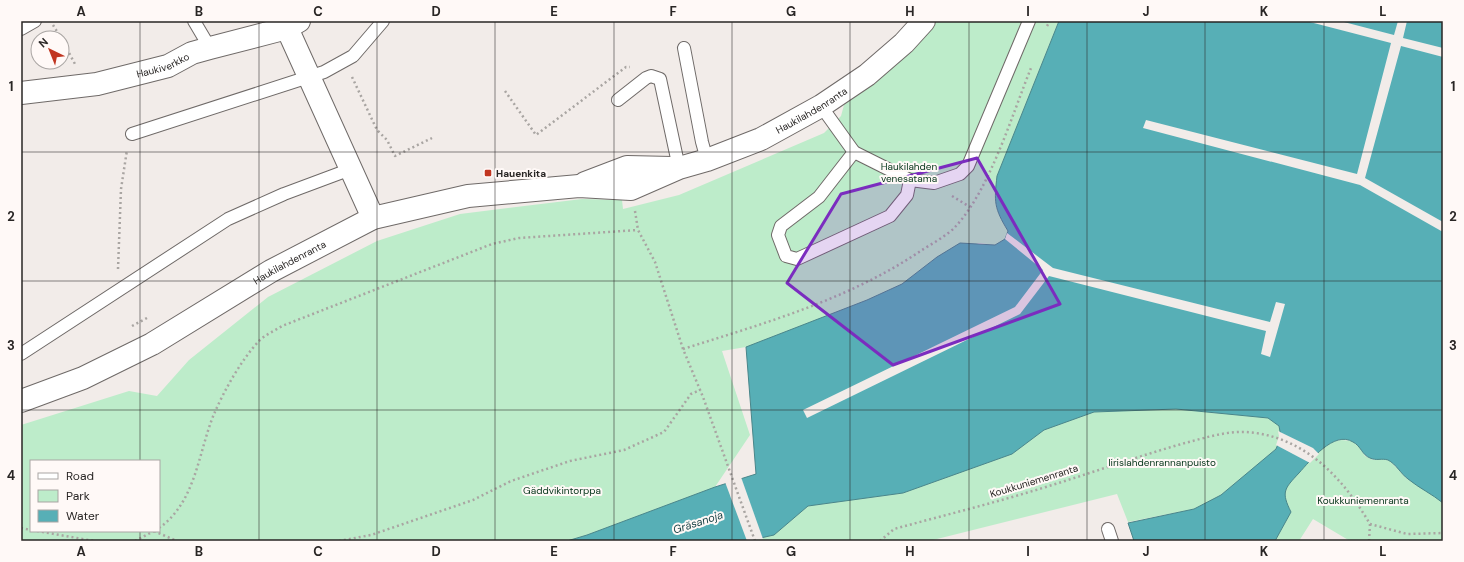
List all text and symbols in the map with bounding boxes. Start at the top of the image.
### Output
text: A [76,3,86,20]
text: B [195,3,203,20]
text: C [313,3,323,20]
text: D [431,3,441,20]
text: E [550,3,558,20]
text: F [669,3,677,20]
text: G [786,3,796,20]
text: H [905,3,915,20]
text: I [1026,3,1030,20]
text: J [1142,3,1150,20]
text: K [1260,3,1269,20]
text: L [1379,3,1387,20]
north arrow [30,30,70,70]
text: N [35,35,51,51]
street label: Haukiverkko [135,49,191,80]
text: 1 [9,78,13,95]
text: 1 [1451,78,1455,95]
street label: Haukilahdenranta [773,84,849,136]
park label: Haukilahden venesatama [881,160,938,185]
place label: Hauenkita [496,167,546,180]
marker: Hauenkita [483,168,493,178]
text: 2 [7,208,15,225]
text: 2 [1449,208,1457,225]
street label: Haukilahdenranta [250,237,328,287]
text: 3 [7,337,15,354]
text: 3 [1449,337,1457,354]
park label: Iirislahdenrannanpuisto [1108,456,1216,469]
legend [30,460,160,532]
street label: Koukkuniemenranta [988,461,1080,501]
text: 4 [7,467,15,484]
text: 4 [1449,467,1457,484]
text: Road [66,468,94,484]
park label: Gäddvikintorppa [523,484,601,497]
text: Park [66,488,90,504]
park label: Koukkuniemenranta [1317,494,1409,507]
water label: Gräsanoja [671,507,725,537]
text: Water [66,508,100,524]
text: A [76,543,86,560]
text: B [195,543,203,560]
text: C [313,543,323,560]
text: D [431,543,441,560]
text: E [550,543,558,560]
text: F [669,543,677,560]
text: G [786,543,796,560]
text: H [905,543,915,560]
text: I [1026,543,1030,560]
text: J [1142,543,1150,560]
text: K [1260,543,1269,560]
text: L [1379,543,1387,560]

